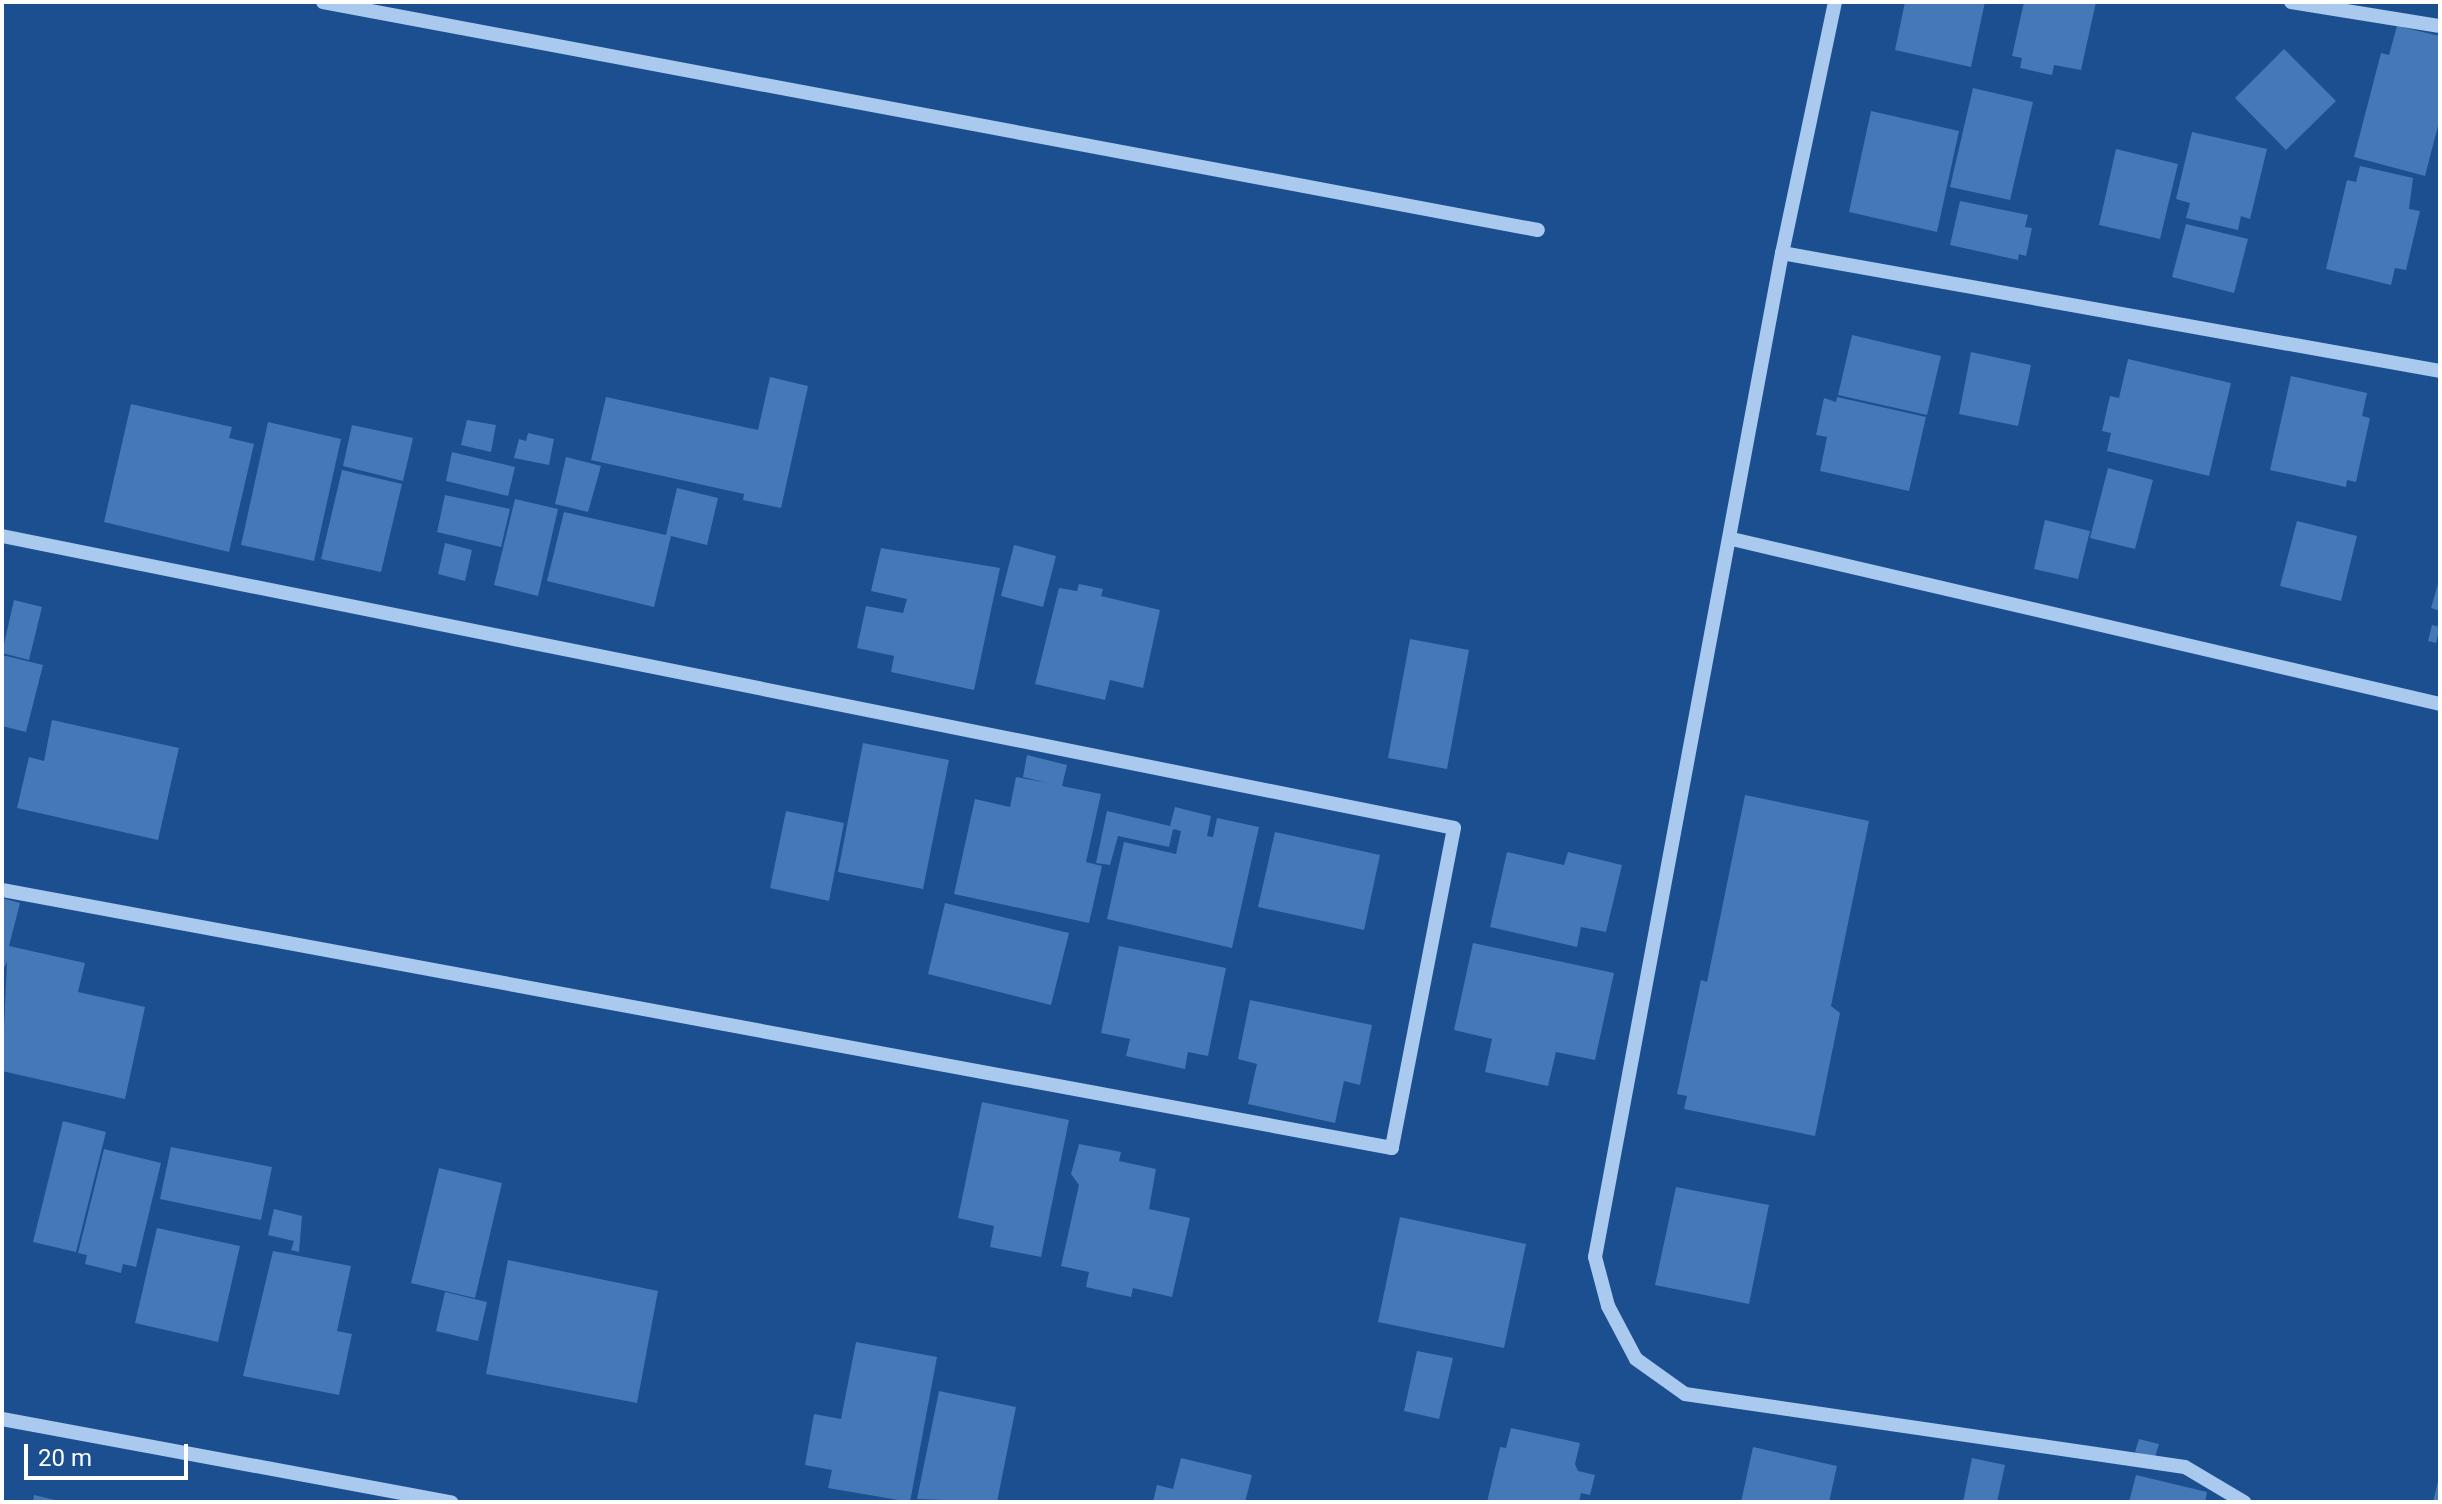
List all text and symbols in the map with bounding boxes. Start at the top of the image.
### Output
scale bar [28,1428,192,1478]
text: 20 m [38,1444,92,1472]

